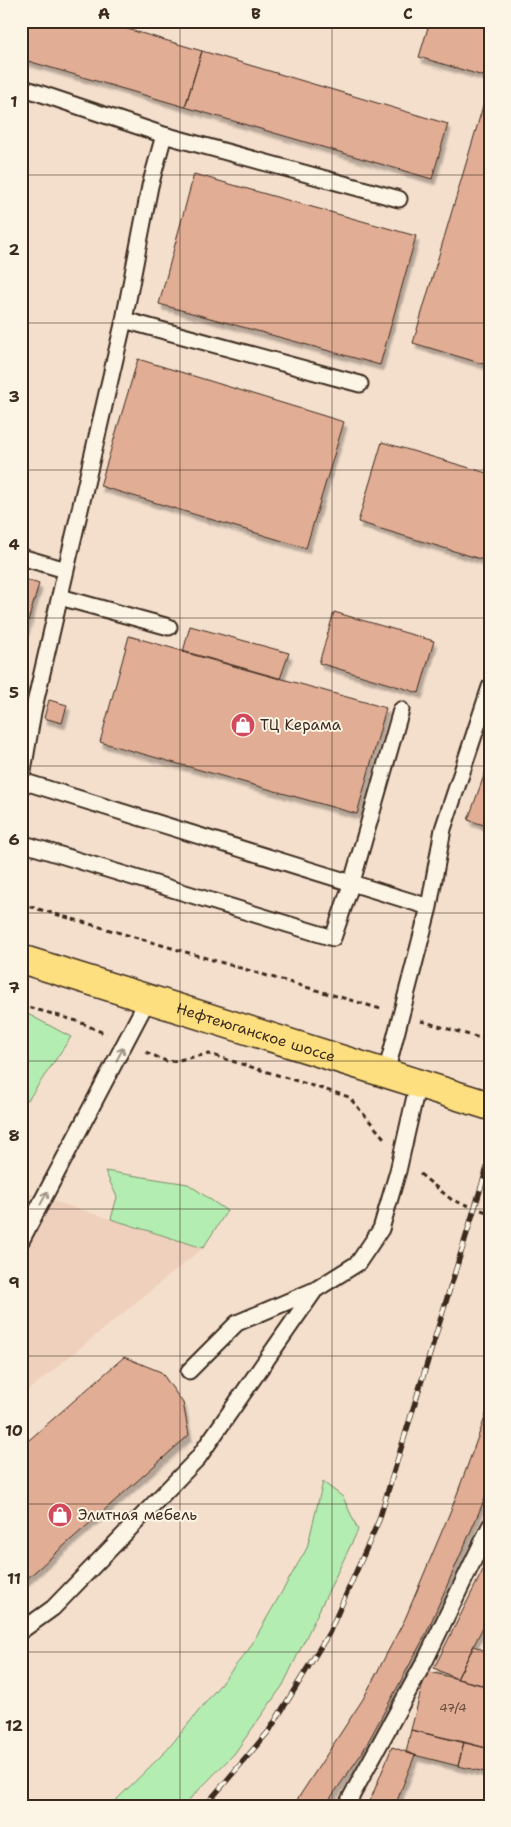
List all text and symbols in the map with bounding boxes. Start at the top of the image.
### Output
text: A [98,3,110,24]
text: B [251,3,261,24]
text: C [403,3,413,24]
text: 1 [10,91,18,112]
text: 2 [8,239,20,260]
text: 3 [8,386,20,407]
text: 4 [8,534,20,555]
text: 5 [9,682,19,703]
shop icon: ТЦ Керама [230,712,256,738]
place label: ТЦ Керама [260,715,342,735]
text: 6 [8,829,20,850]
text: 7 [8,977,20,998]
street label: Нефтеюганское шоссе [174,998,338,1067]
one-way arrow [115,1048,125,1062]
text: 8 [8,1125,20,1146]
one-way arrow [39,1191,49,1206]
text: 9 [8,1272,20,1293]
text: 10 [5,1420,23,1441]
shop icon: Элитная мебель [47,1502,73,1528]
place label: Элитная мебель [78,1505,198,1525]
text: 11 [7,1568,21,1589]
house number: 47/4 [439,1700,467,1716]
text: 12 [5,1715,23,1736]

